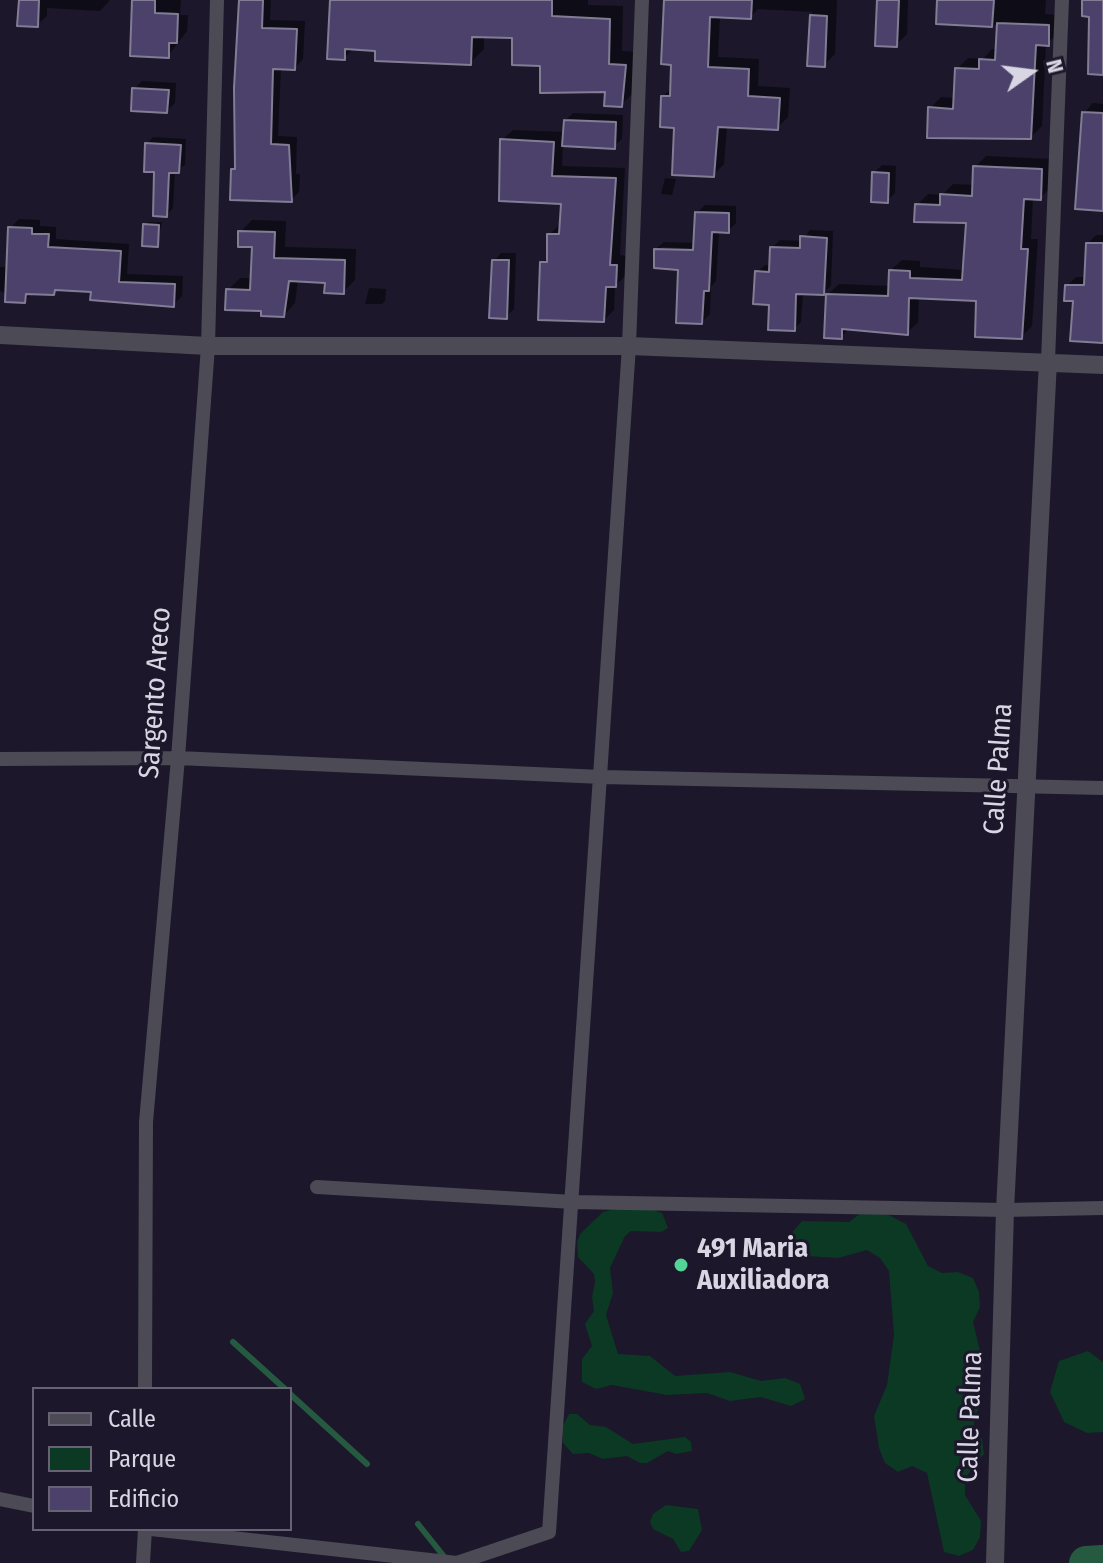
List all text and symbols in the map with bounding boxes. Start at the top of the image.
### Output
north arrow [991,32,1071,112]
text: N [1040,56,1069,76]
street label: Sargento Areco [133,606,179,780]
street label: Calle Palma [978,702,1020,836]
place label: 491 Maria Auxiliadora [697,1232,829,1298]
marker: 491 Maria Auxiliadora [672,1256,690,1274]
street label: Calle Palma [952,1351,990,1483]
legend [32,1387,292,1531]
text: Calle [108,1405,156,1433]
text: Parque [108,1445,176,1473]
text: Edificio [108,1485,179,1513]

